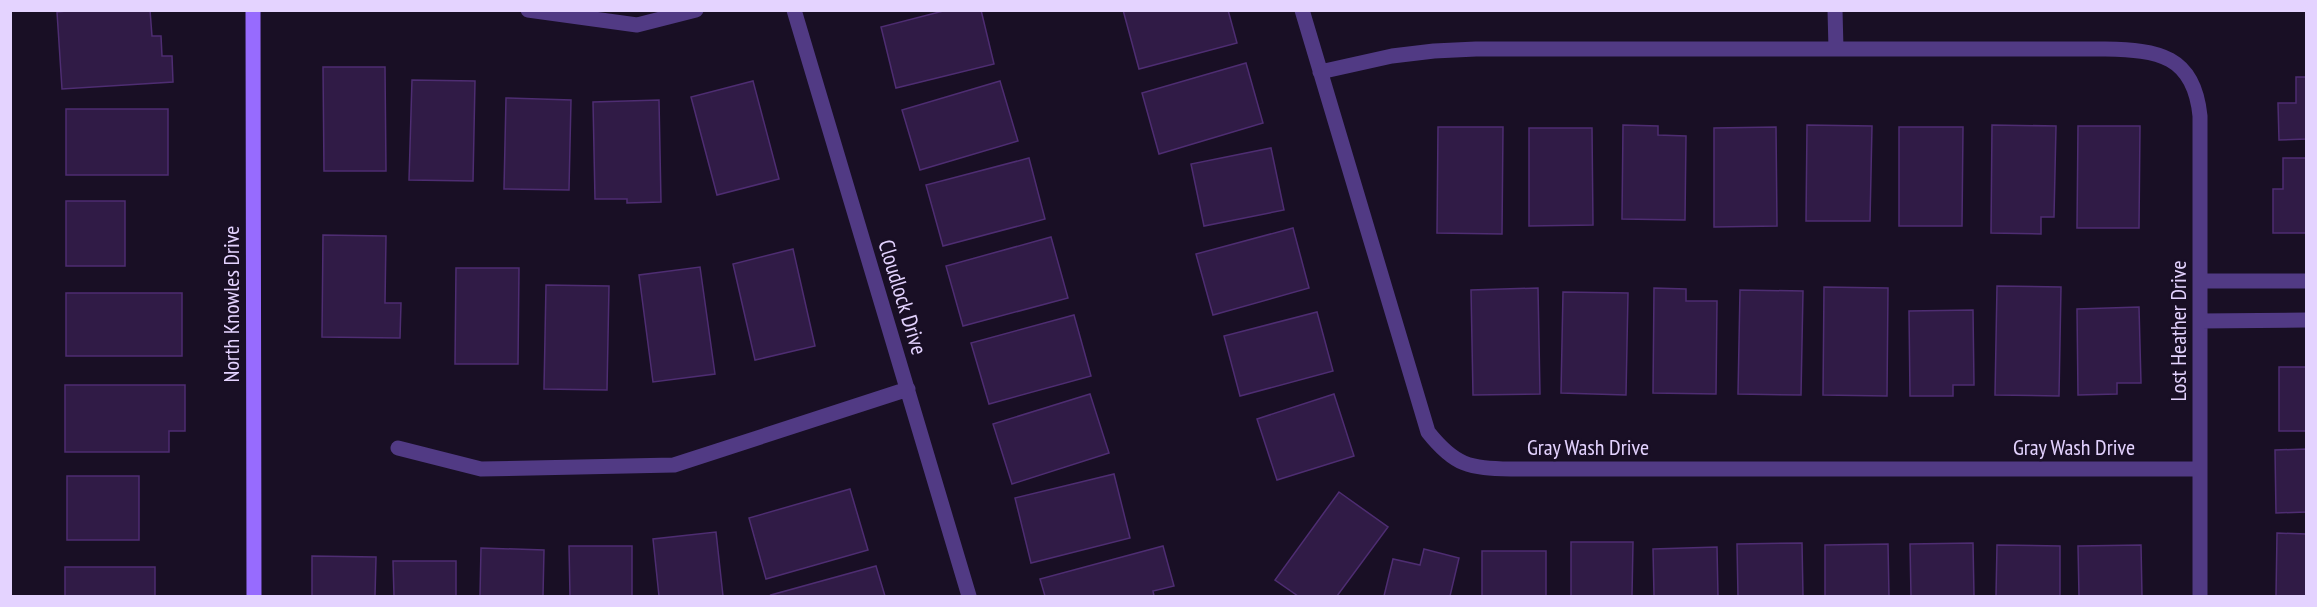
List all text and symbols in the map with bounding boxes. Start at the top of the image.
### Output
street label: North Knowles Drive [217,226,245,382]
street label: Cloudlock Drive [872,236,934,358]
street label: Lost Heather Drive [2164,261,2192,401]
street label: Gray Wash Drive [1527,433,1649,461]
street label: Gray Wash Drive [2013,433,2135,461]

